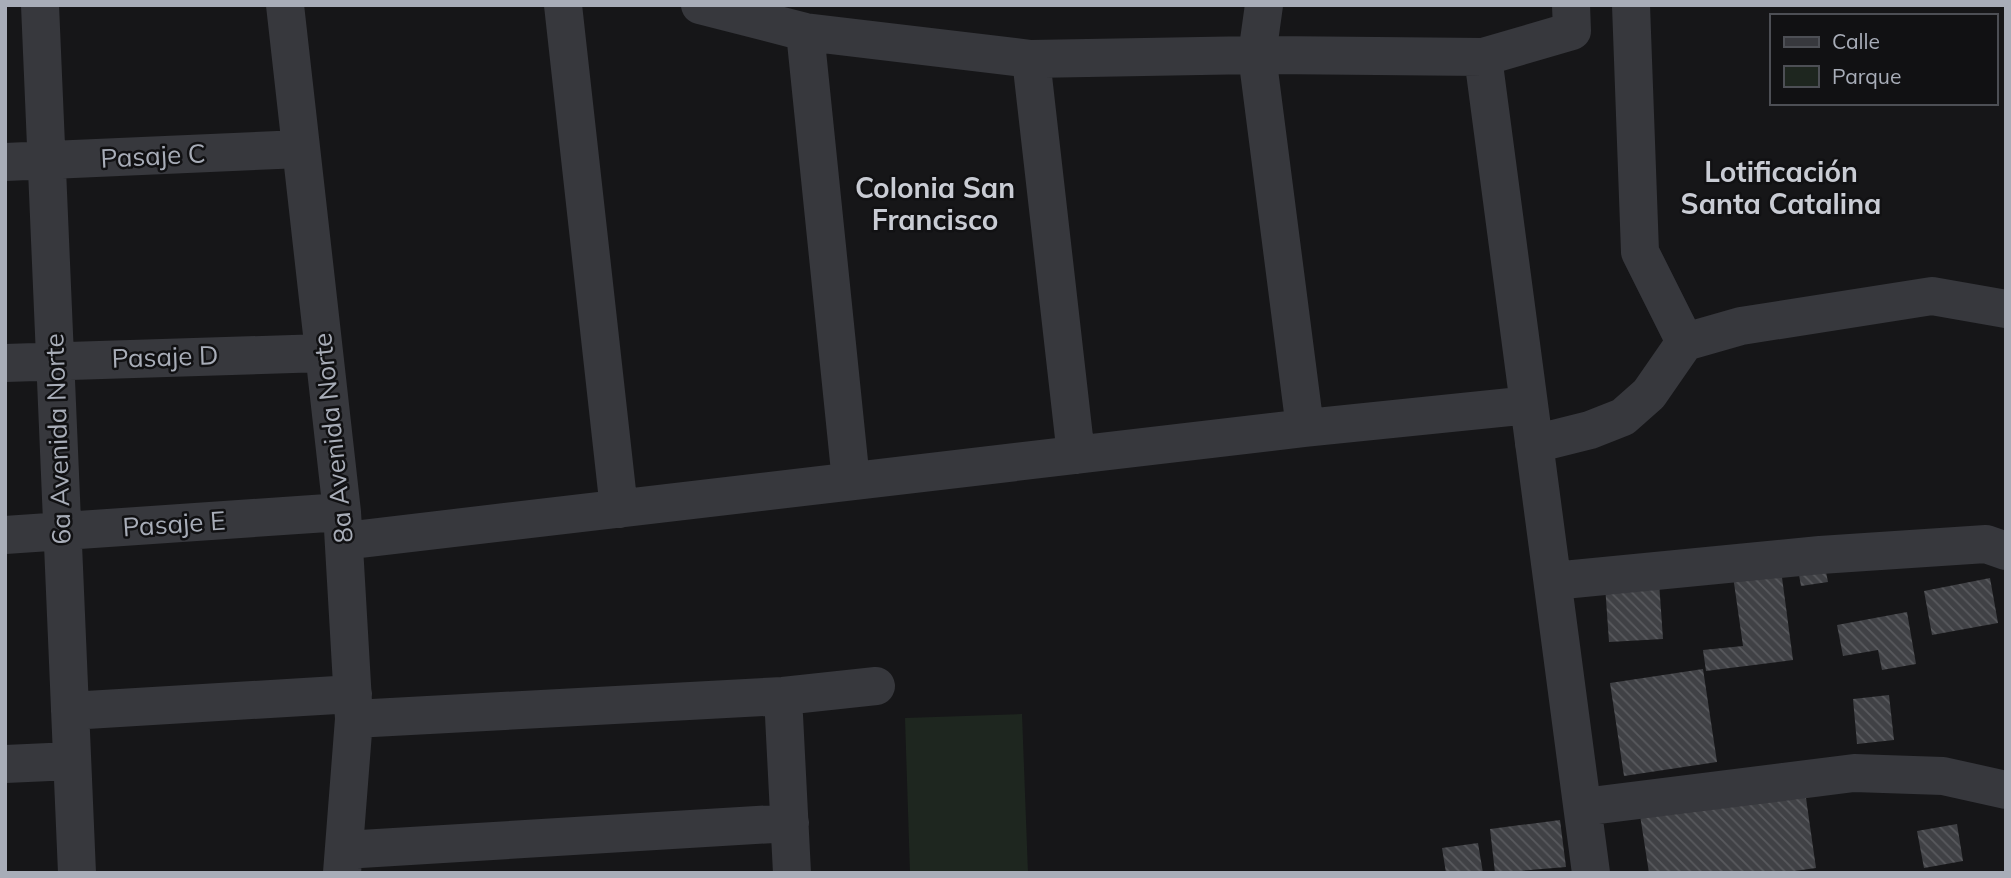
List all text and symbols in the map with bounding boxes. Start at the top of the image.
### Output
legend [1770,14,1997,105]
text: Calle [1832,28,1880,54]
text: Parque [1832,63,1901,89]
street label: Pasaje C [100,136,206,175]
district label: Lotificación Santa Catalina [1681,154,1881,221]
district label: Colonia San Francisco [855,170,1015,237]
street label: 8a Avenida Norte [305,331,360,545]
street label: 6a Avenida Norte [37,333,78,545]
street label: Pasaje D [111,338,219,375]
street label: Pasaje E [122,503,226,544]

